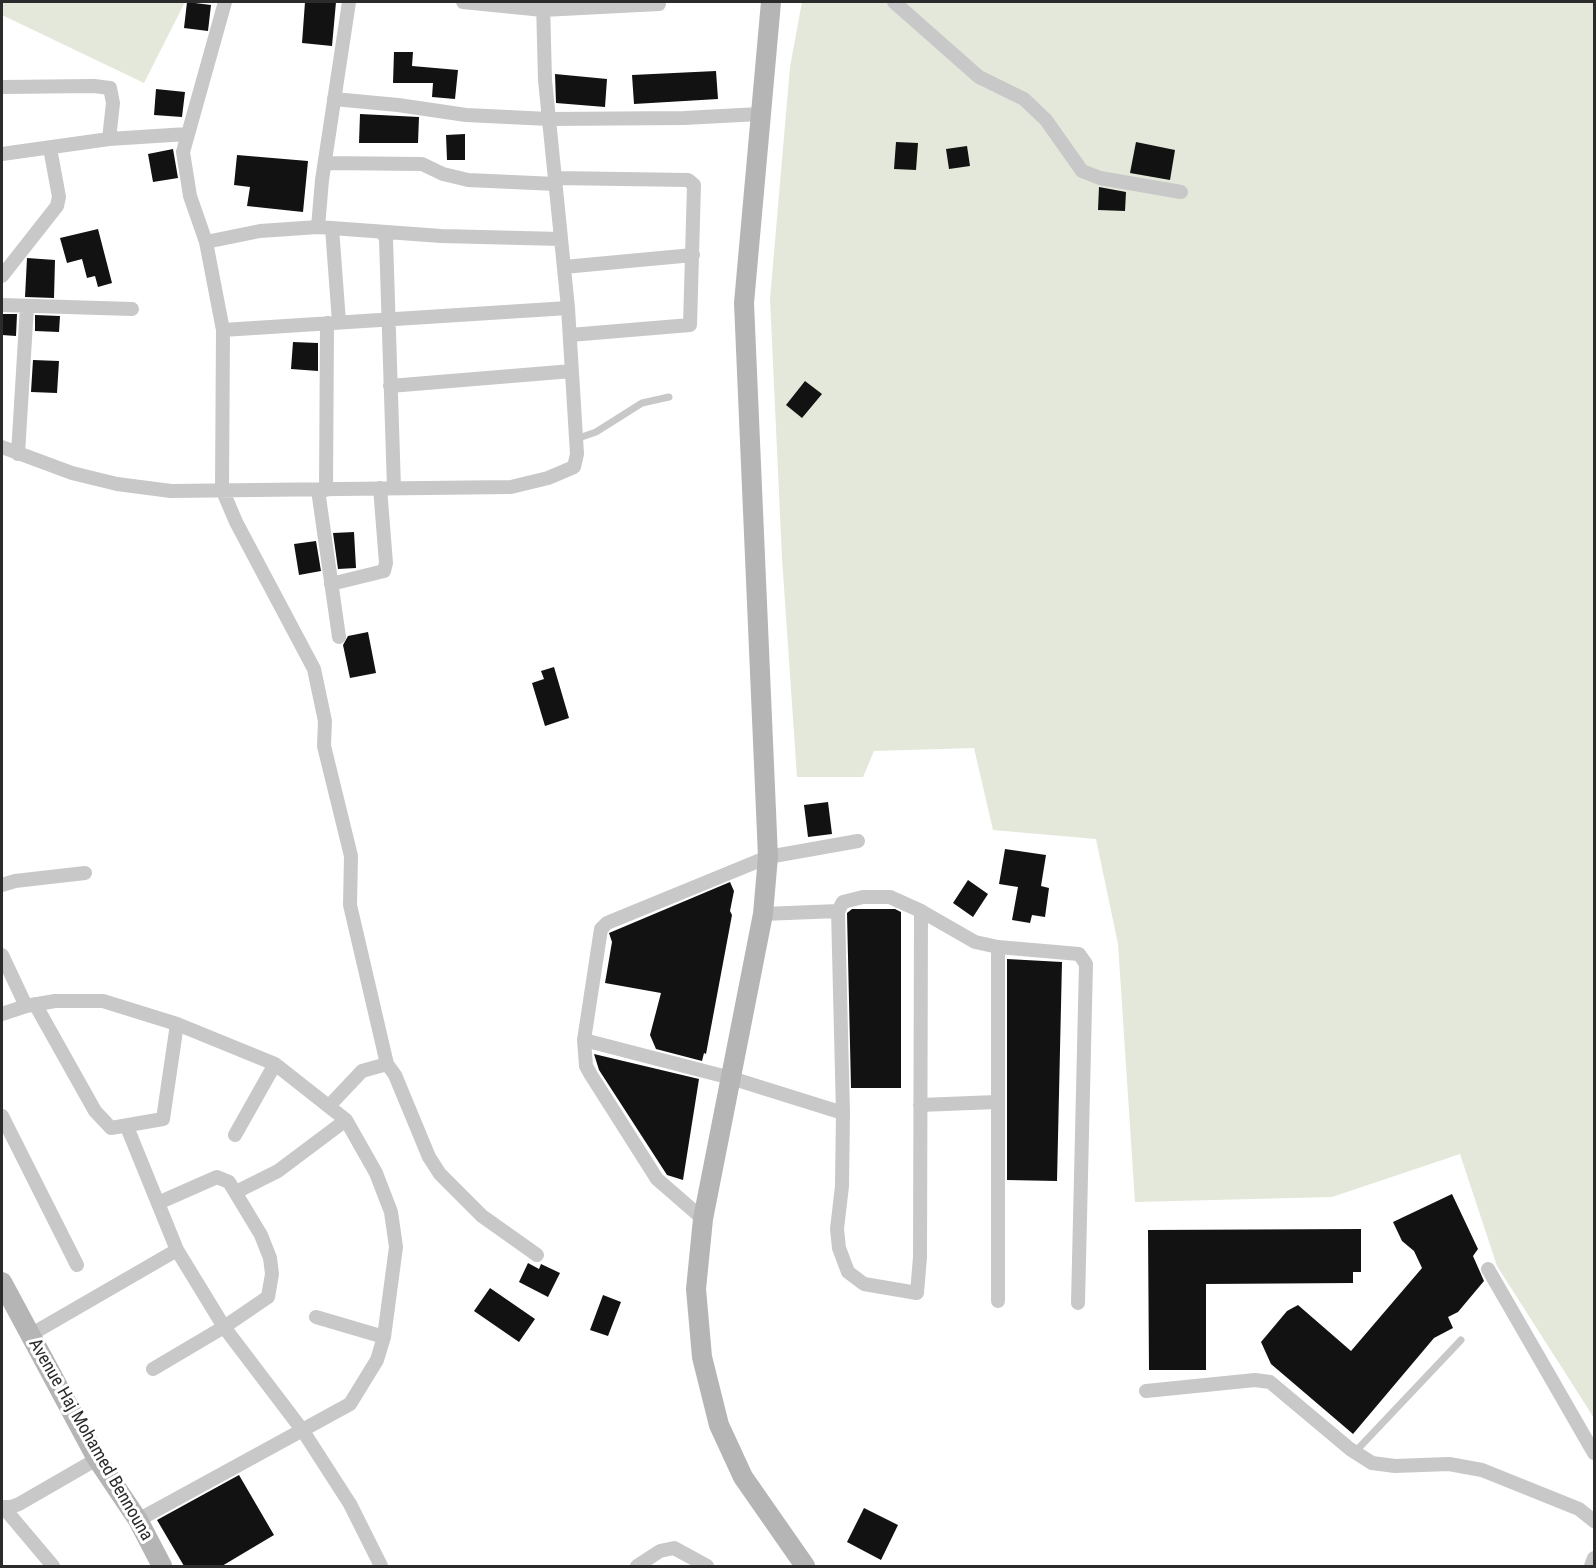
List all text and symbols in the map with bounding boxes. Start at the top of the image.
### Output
street label: Avenue Haj Mohamed Bennouna [23,1335,157,1545]

